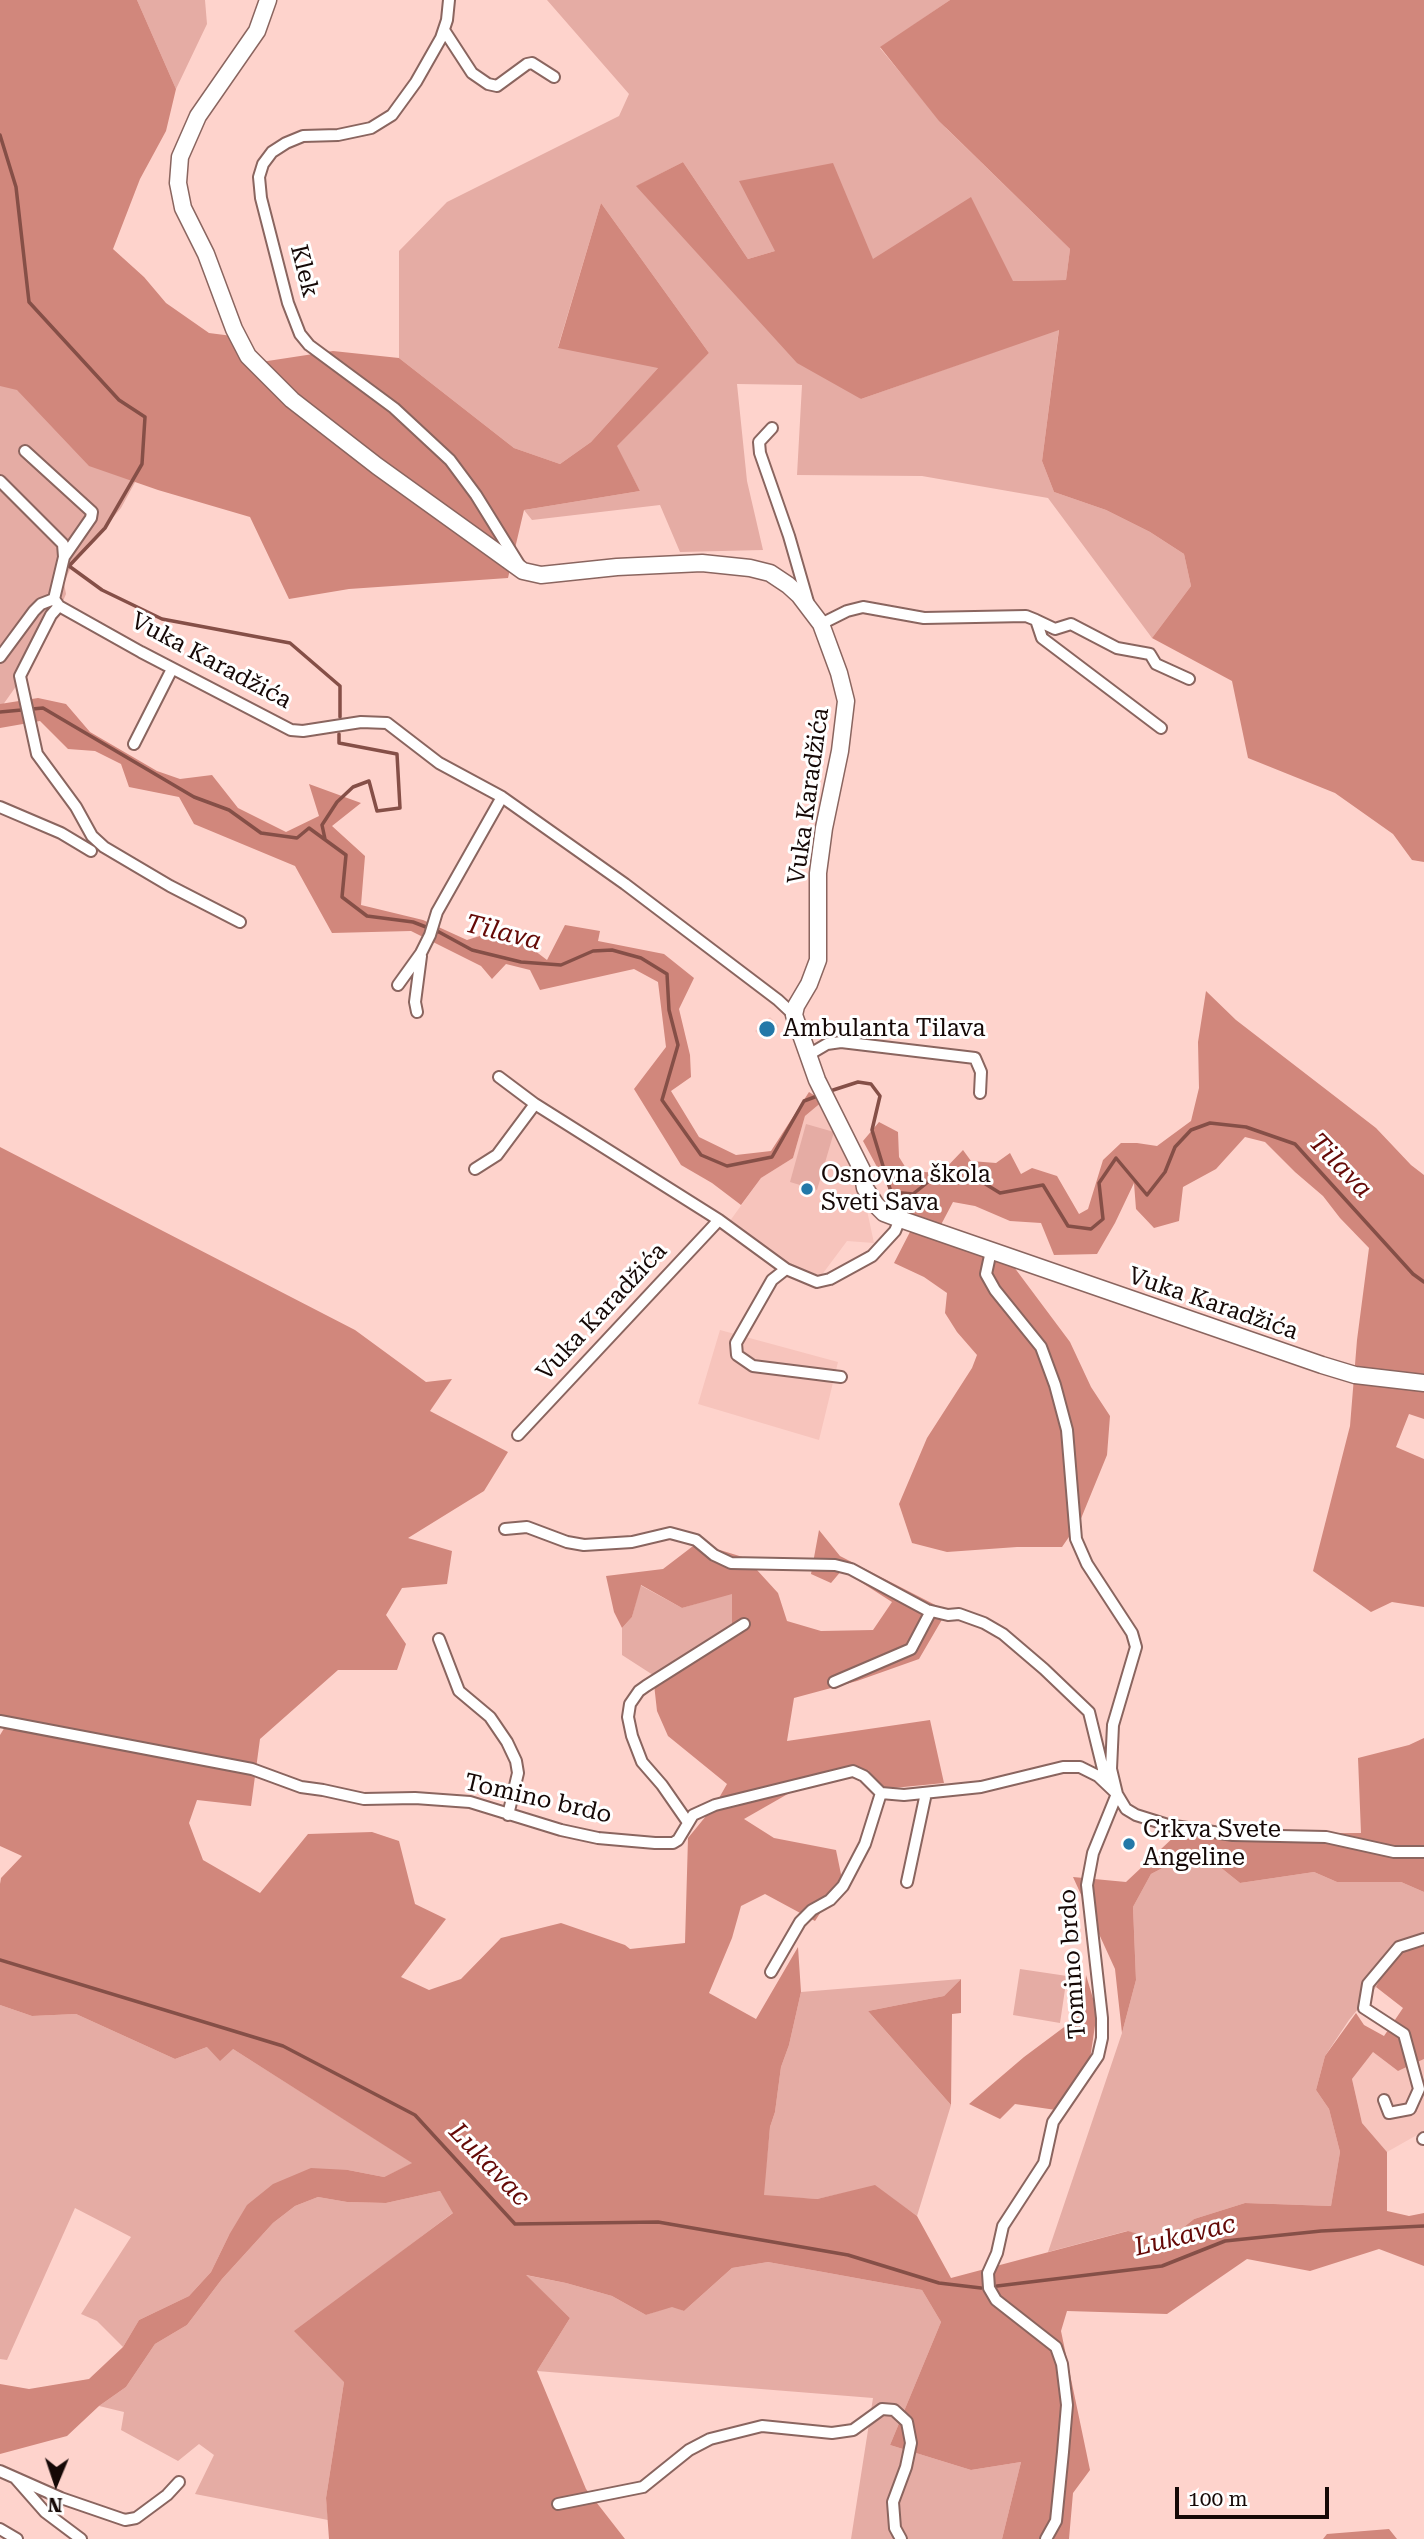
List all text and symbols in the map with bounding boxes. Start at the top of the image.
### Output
street label: Klek [284,242,324,300]
street label: Vuka Karadžića [126,607,296,715]
street label: Vuka Karadžića [782,706,836,886]
water label: Tilava [462,908,544,958]
place label: Ambulanta Tilava [783,1015,986,1043]
marker: Ambulanta Tilava [757,1019,777,1039]
water label: Tilava [1302,1127,1378,1205]
place label: Osnovna škola Sveti Sava [821,1161,991,1217]
marker: Osnovna škola Sveti Sava [799,1181,815,1197]
street label: Vuka Karadžića [531,1237,673,1387]
street label: Vuka Karadžića [1124,1261,1302,1347]
street label: Tomino brdo [462,1768,614,1830]
place label: Crkva Svete Angeline [1143,1816,1281,1872]
marker: Crkva Svete Angeline [1121,1836,1137,1852]
street label: Tomino brdo [1053,1888,1093,2040]
water label: Lukavac [442,2117,536,2213]
water label: Lukavac [1131,2208,1239,2264]
north arrow [21,2448,91,2518]
scale bar [1179,2472,1333,2516]
text: 100 m [1188,2487,1248,2511]
text: N [48,2493,63,2516]

